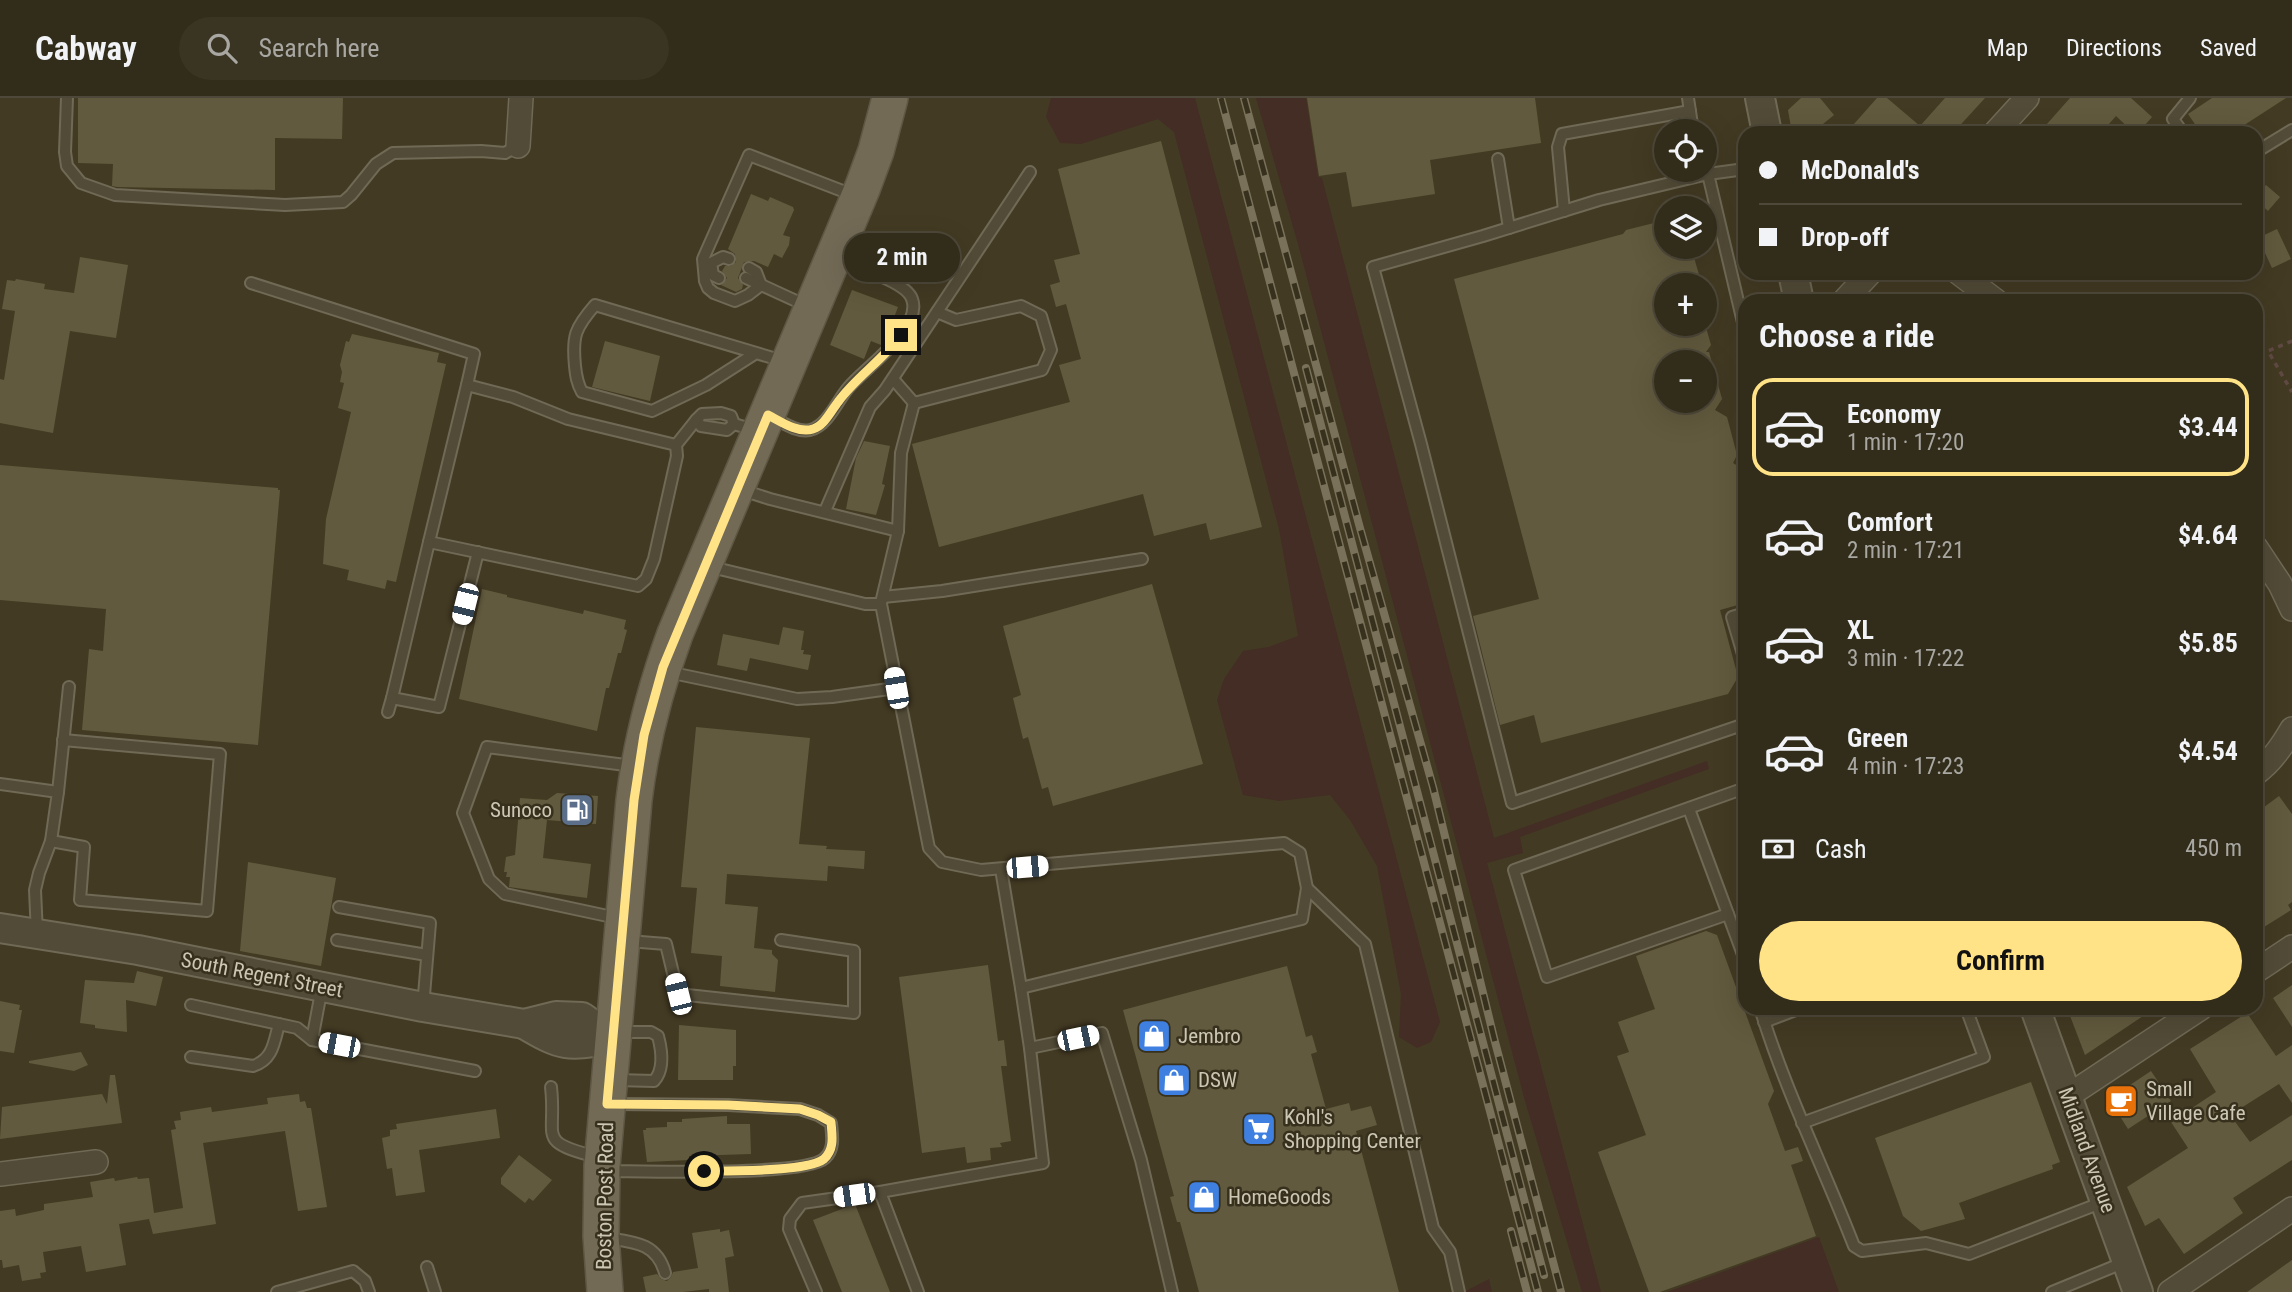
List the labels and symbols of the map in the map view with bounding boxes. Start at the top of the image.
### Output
callout: 2 min [843,233,959,282]
route end [885,319,917,351]
car [450,581,481,627]
car [883,665,910,711]
fuel station icon: Sunoco [558,791,596,829]
place label: Sunoco [490,798,552,822]
car [1006,855,1049,879]
street label: South Regent Street [179,948,345,1002]
car [663,971,694,1017]
shop icon: Jembro [1135,1017,1173,1055]
car [1056,1023,1101,1053]
place label: Jembro [1178,1024,1241,1048]
car [317,1031,362,1059]
shop icon: DSW [1155,1061,1193,1099]
place label: DSW [1198,1068,1237,1092]
place label: Small Village Cafe [2146,1077,2246,1125]
cafe icon: Small Village Cafe [2102,1082,2140,1120]
street label: Midland Avenue [2053,1084,2121,1216]
place label: Kohl's Shopping Center [1284,1105,1421,1153]
supermarket icon: Kohl's Shopping Center [1240,1110,1278,1148]
street label: Boston Post Road [592,1122,618,1270]
route start [688,1155,720,1187]
shop icon: HomeGoods [1185,1178,1223,1216]
car [832,1182,877,1208]
place label: HomeGoods [1228,1185,1331,1209]

